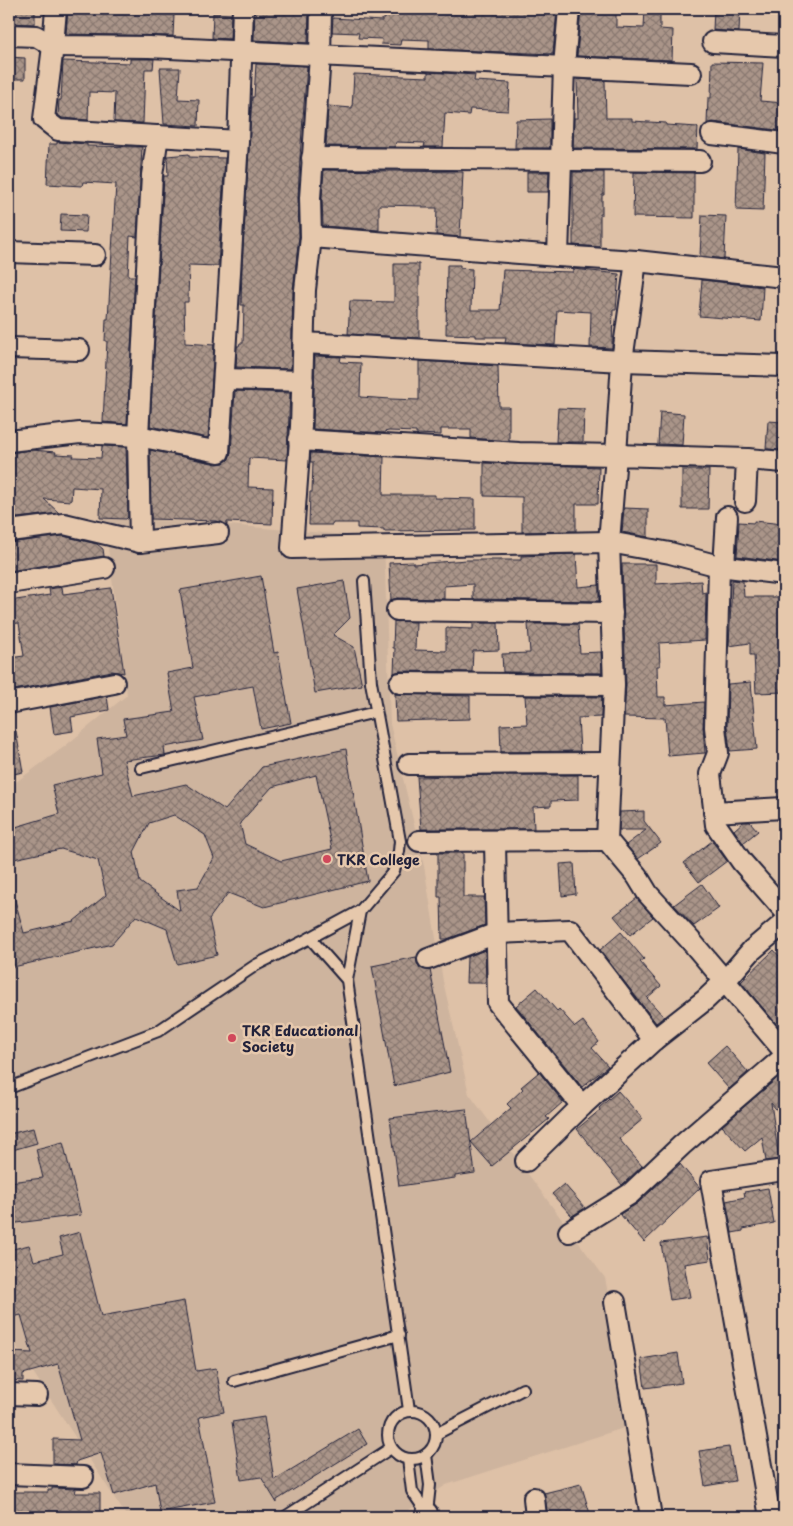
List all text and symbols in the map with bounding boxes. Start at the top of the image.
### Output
place label: TKR College [337,849,420,870]
marker: TKR College [321,853,333,865]
place label: TKR Educational Society [242,1020,358,1057]
marker: TKR Educational Society [226,1032,238,1044]

